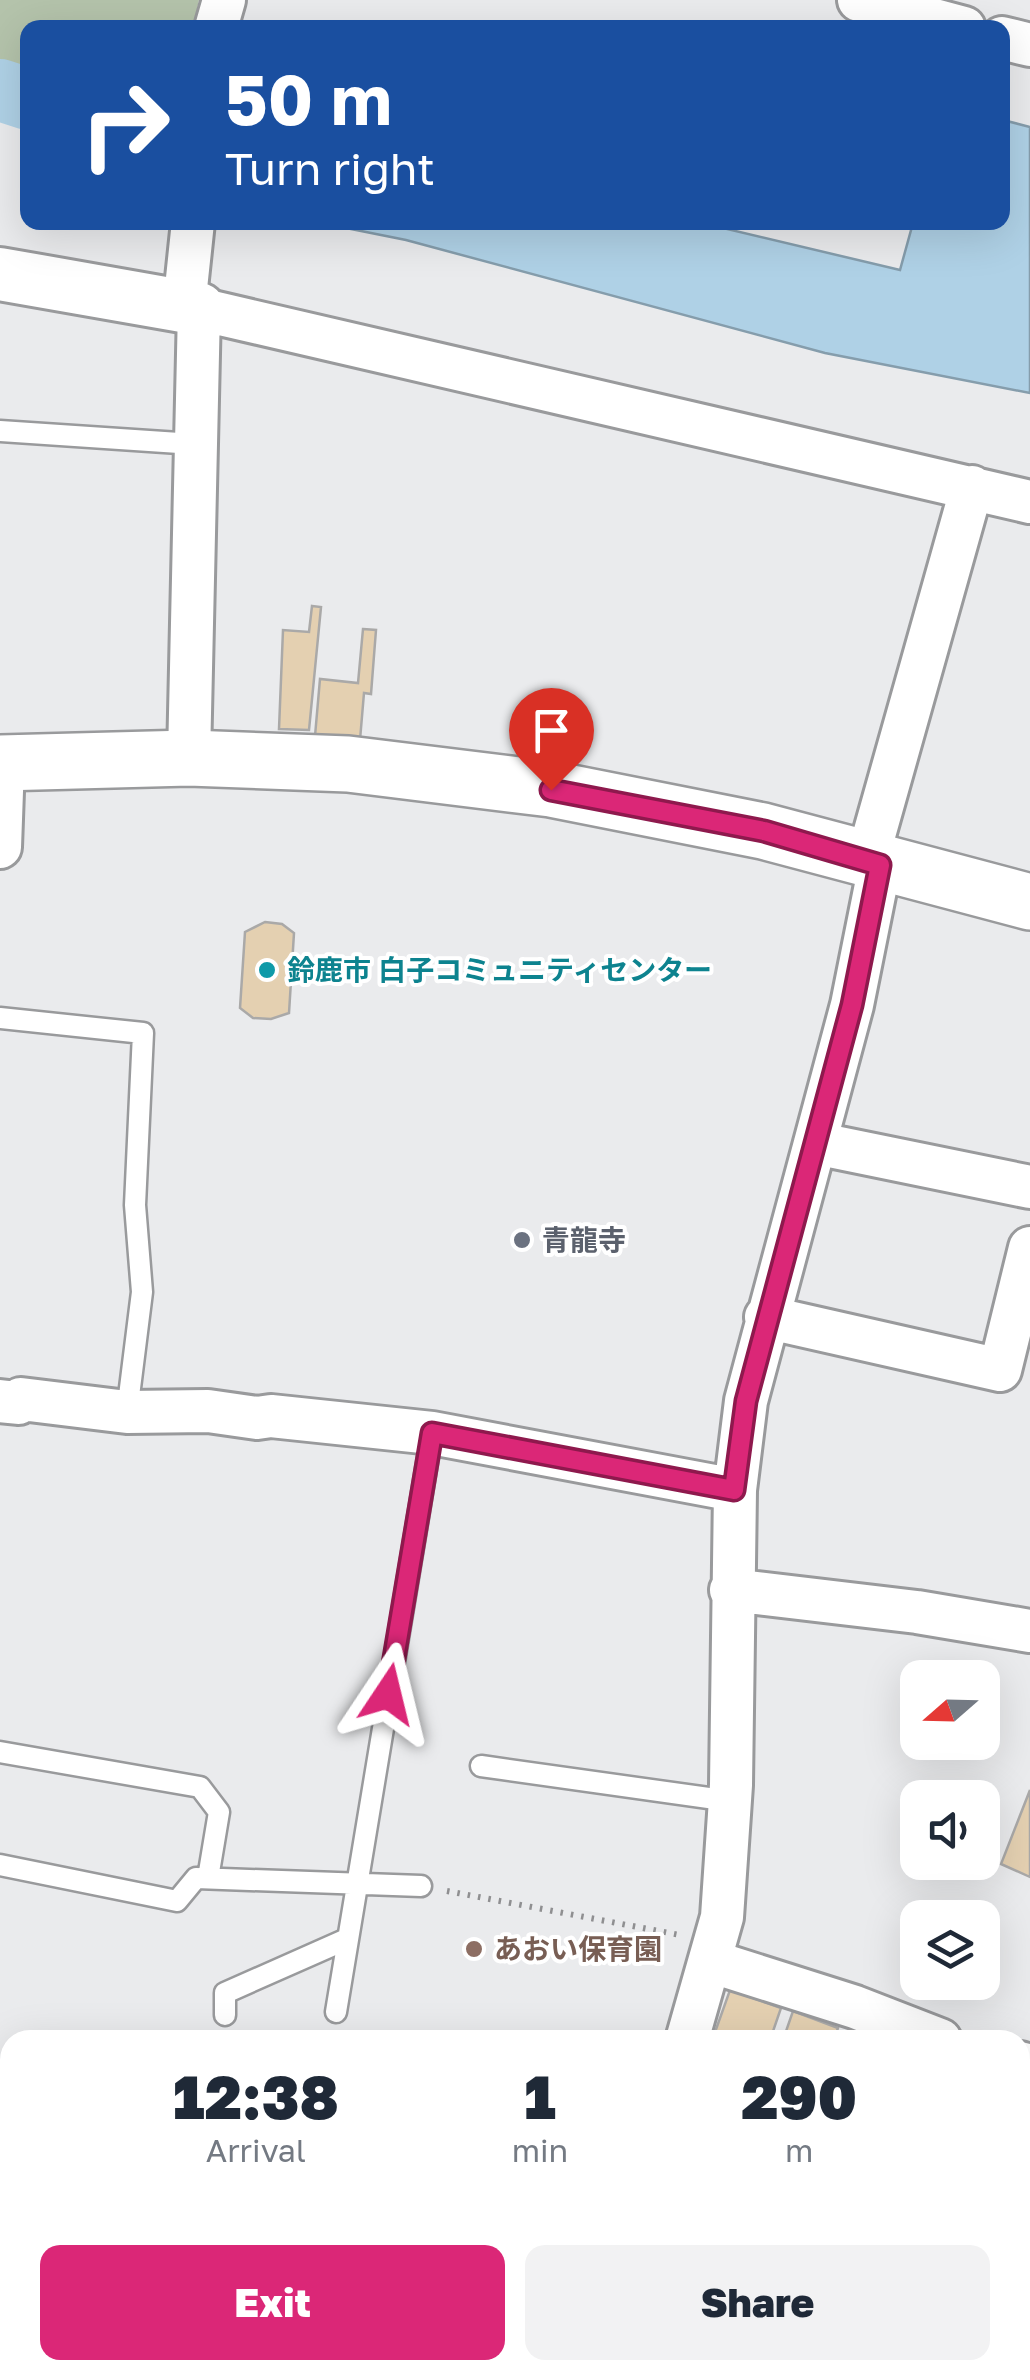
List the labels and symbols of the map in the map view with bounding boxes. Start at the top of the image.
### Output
pin [509,688,594,791]
place label: 鈴鹿市 白子コミュニティセンター [287,953,712,986]
marker: 鈴鹿市 白子コミュニティセンター [256,959,278,981]
place label: 青龍寺 [542,1223,626,1256]
marker: 青龍寺 [511,1229,533,1251]
position arrow [336,1642,440,1746]
north arrow [900,1660,1000,1760]
place label: あおい保育園 [494,1932,662,1965]
marker: あおい保育園 [463,1938,485,1960]

